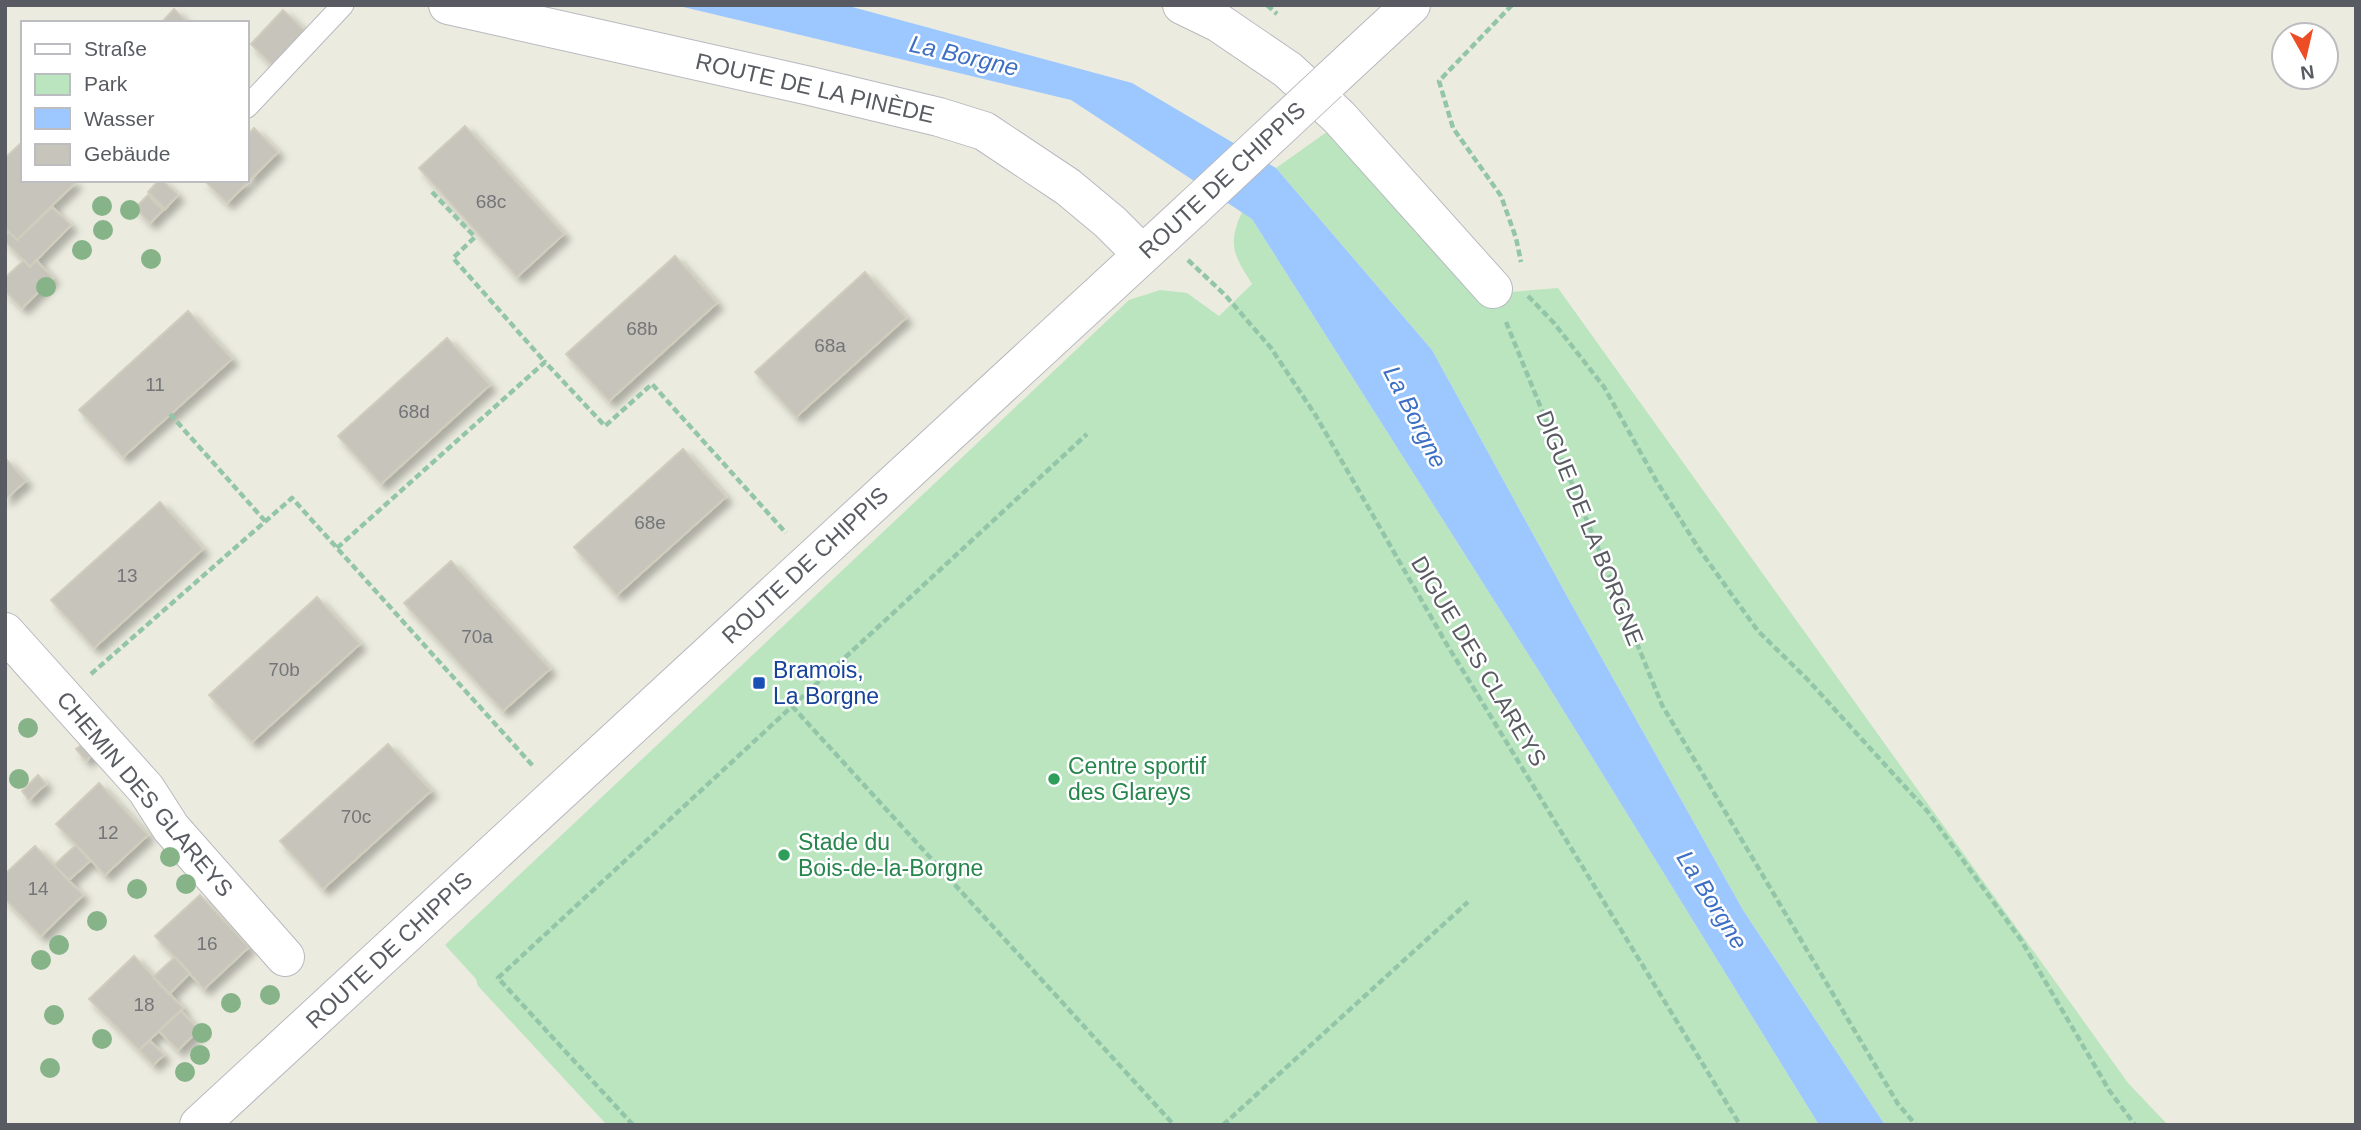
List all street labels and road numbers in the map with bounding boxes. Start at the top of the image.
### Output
street label: ROUTE DE LA PINÈDE [693,48,937,128]
street label: ROUTE DE CHIPPIS [1134,96,1310,264]
street label: DIGUE DE LA BORGNE [1531,407,1649,649]
street label: ROUTE DE CHIPPIS [717,481,893,649]
street label: DIGUE DES CLAREYS [1406,551,1552,771]
street label: CHEMIN DES GLAREYS [52,686,238,902]
street label: ROUTE DE CHIPPIS [301,866,477,1034]

